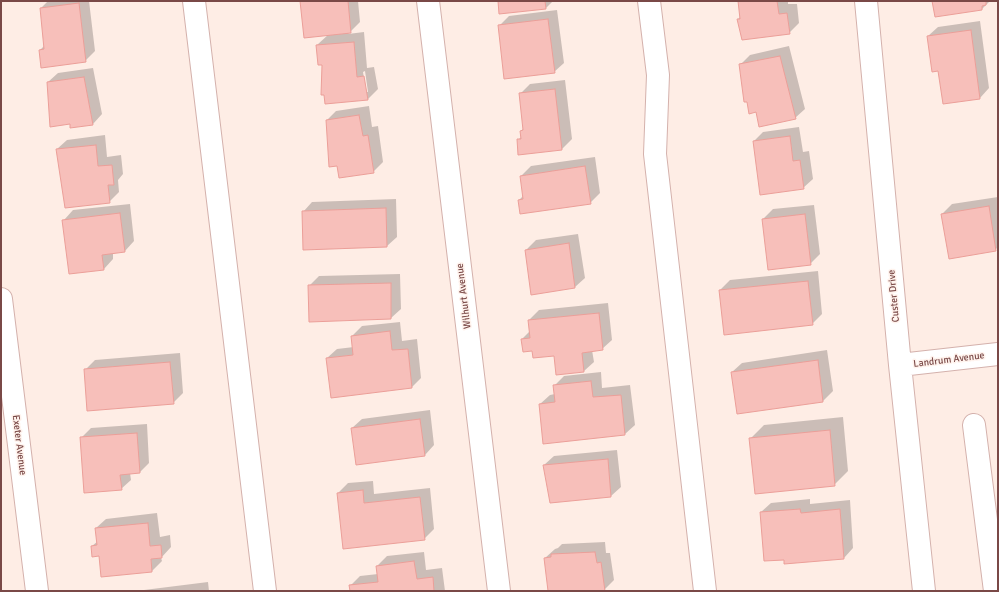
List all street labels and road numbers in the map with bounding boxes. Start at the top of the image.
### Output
street label: Wilhurt Avenue [454,263,474,329]
street label: Custer Drive [886,269,902,323]
street label: Landrum Avenue [913,350,985,370]
street label: Exeter Avenue [9,414,29,476]

